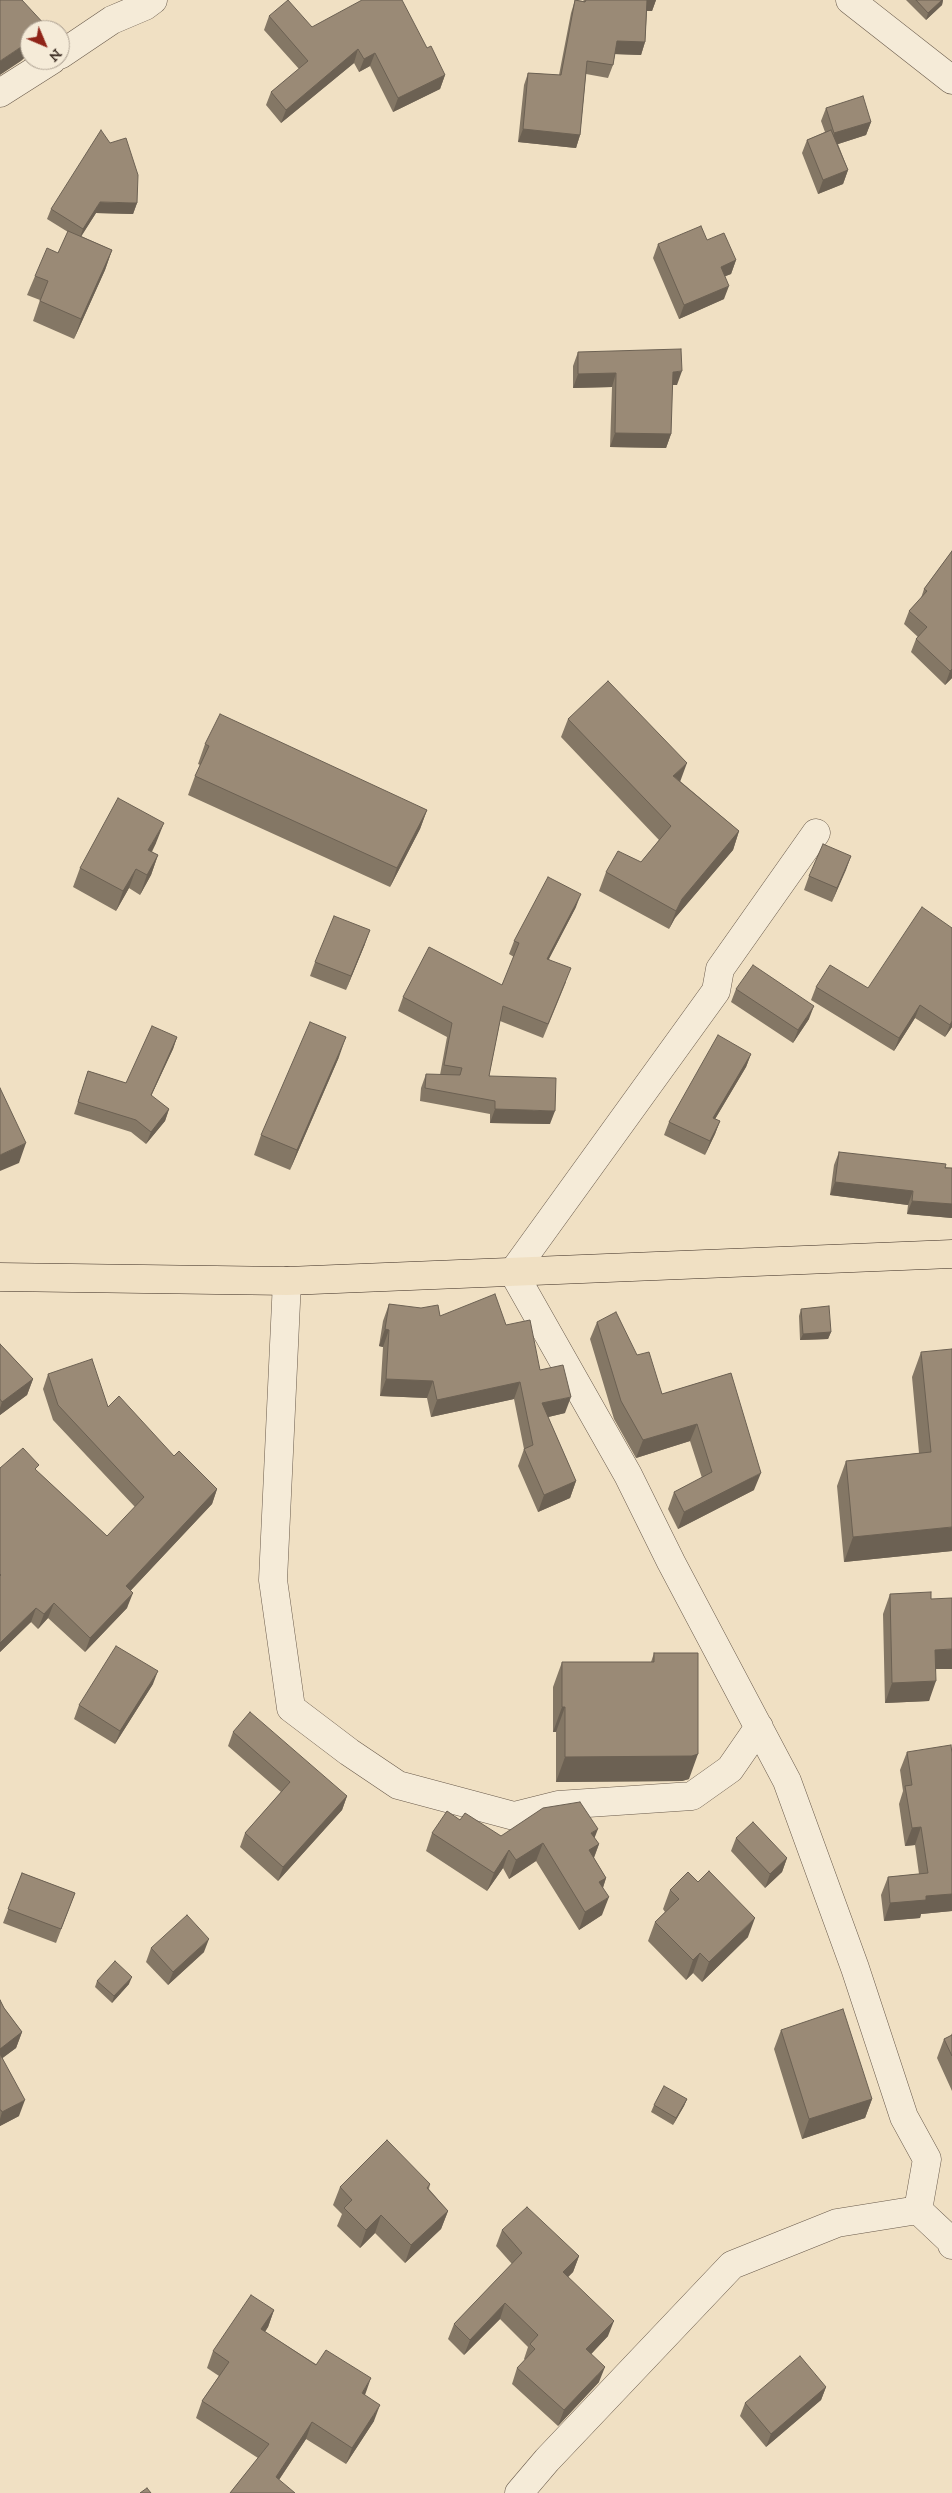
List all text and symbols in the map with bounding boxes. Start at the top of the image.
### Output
north arrow [20,20,70,70]
text: N [44,44,65,65]

